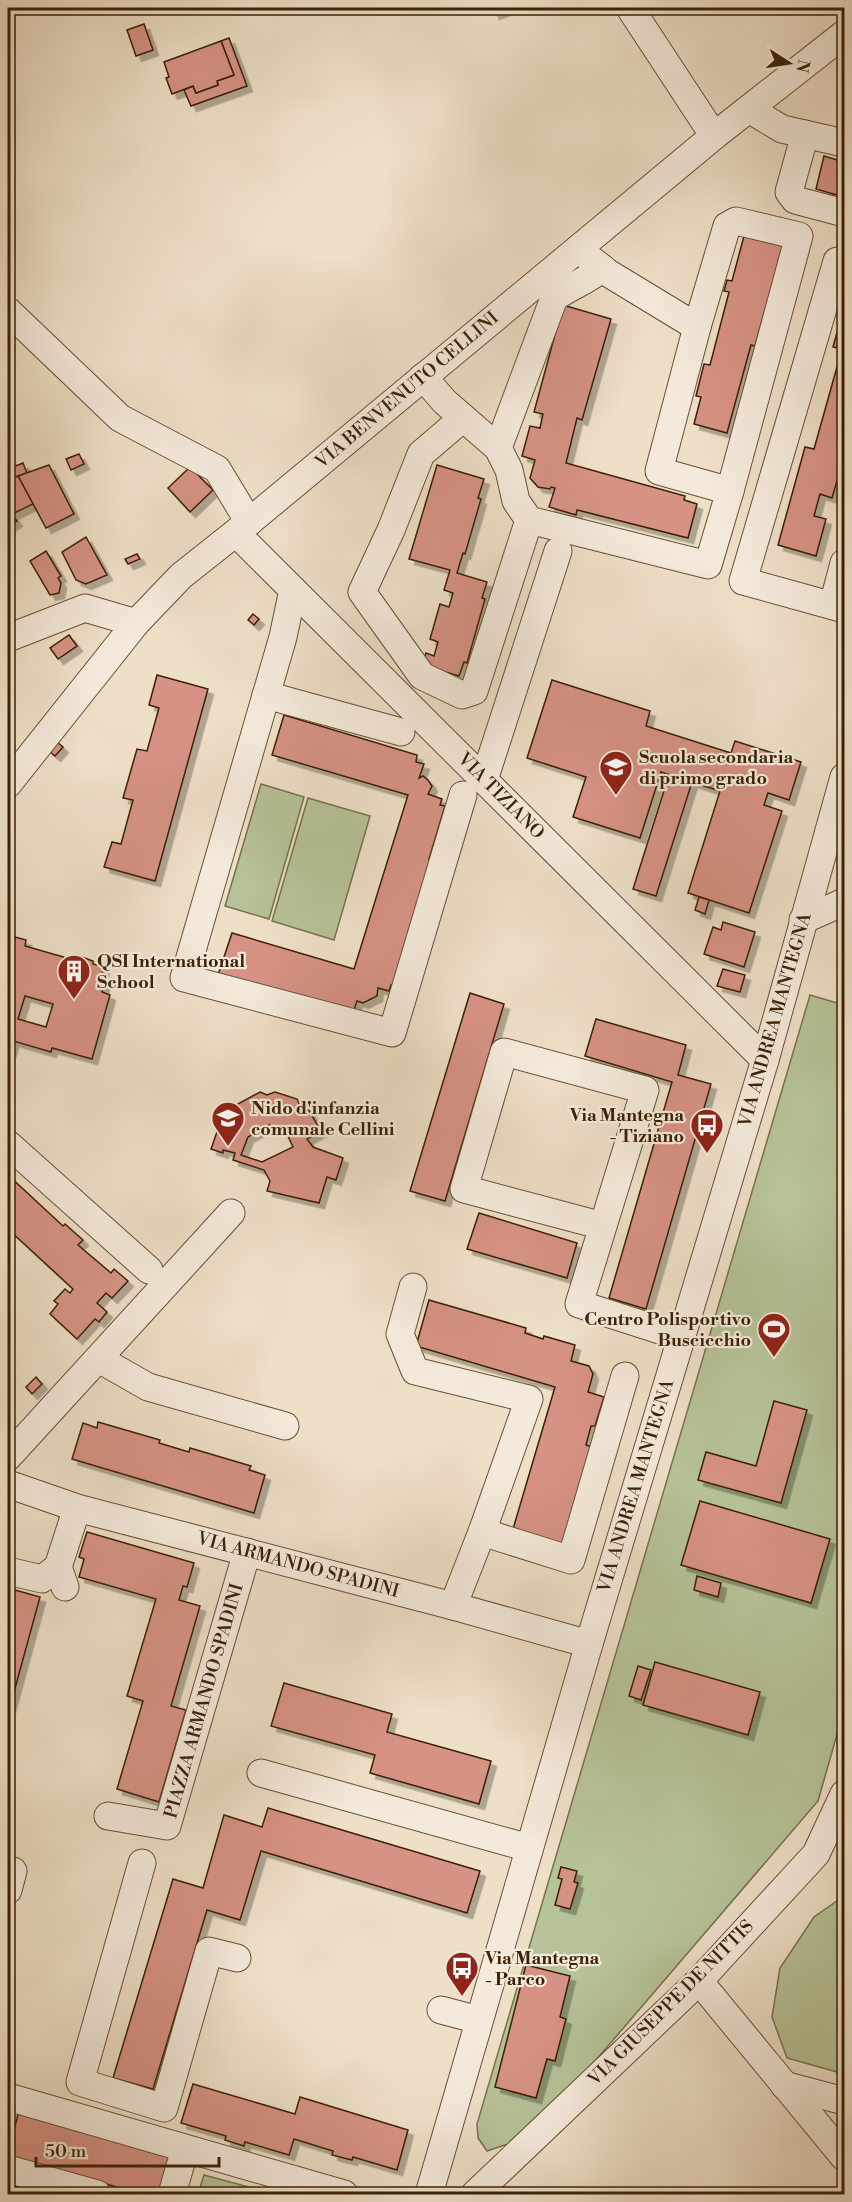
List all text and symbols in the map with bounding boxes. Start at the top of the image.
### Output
north arrow [759,33,819,93]
text: N [792,58,814,75]
street label: VIA BENVENUTO CELLINI [310,306,504,474]
place label: Scuola secondaria di primo grado [639,746,793,790]
street label: VIA TIZIANO [452,747,549,844]
school or university icon: Scuola secondaria di primo grado [598,749,634,796]
street label: VIA ANDREA MANTEGNA [733,909,817,1131]
place label: QSI International School [97,950,245,994]
building icon: QSI International School [56,953,92,1000]
place label: Nido d'infanzia comunale Cellini [251,1097,395,1141]
school or university icon: Nido d'infanzia comunale Cellini [210,1100,246,1147]
place label: Via Mantegna - Tiziano [569,1104,684,1148]
bus stop icon: Via Mantegna - Tiziano [689,1107,725,1154]
place label: Centro Polisportivo Buscicchio [584,1308,751,1352]
sports icon: Centro Polisportivo Buscicchio [756,1311,792,1358]
street label: VIA ANDREA MANTEGNA [592,1376,680,1597]
street label: VIA ARMANDO SPADINI [193,1527,402,1603]
street label: PIAZZA ARMANDO SPADINI [159,1581,249,1821]
street label: VIA GIUSEPPE DE NITTIS [583,1915,759,2091]
place label: Via Mantegna - Parco [484,1947,599,1991]
bus stop icon: Via Mantegna - Parco [444,1950,480,1997]
scale bar [36,2130,219,2168]
text: 50 m [45,2140,87,2163]

